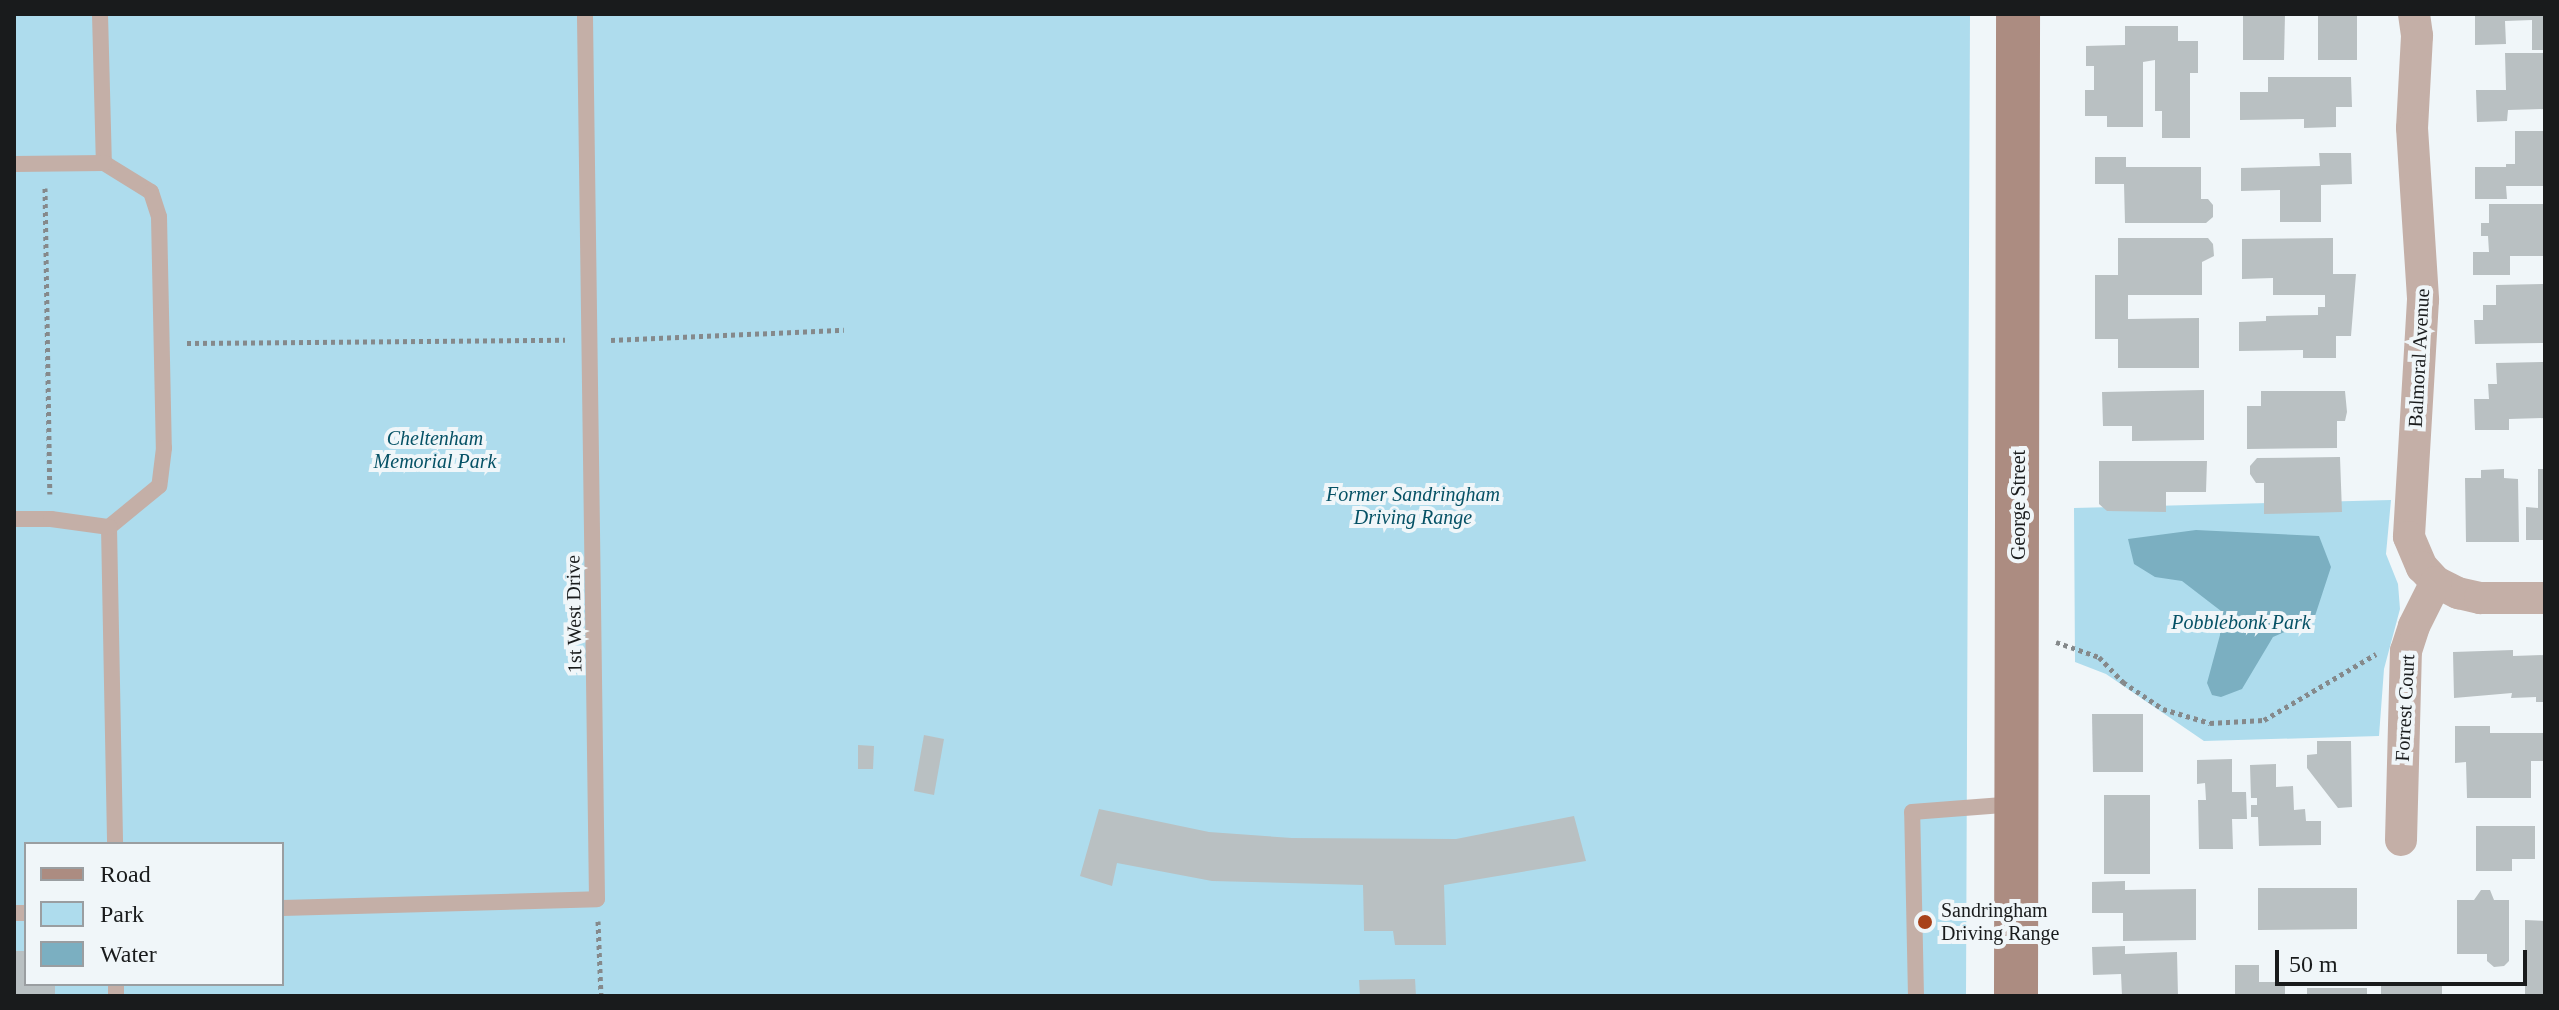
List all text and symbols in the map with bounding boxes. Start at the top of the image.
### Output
street label: Balmoral Avenue [2403,287,2435,429]
park label: Cheltenham Memorial Park [374,427,496,474]
street label: George Street [2006,450,2030,560]
park label: Former Sandringham Driving Range [1326,482,1500,529]
street label: 1st West Drive [561,555,587,673]
park label: Pobblebonk Park [2171,610,2311,634]
street label: Forrest Court [2390,654,2420,762]
legend [24,842,284,986]
text: Road [100,861,151,887]
place label: Sandringham Driving Range [1941,898,2059,945]
text: Park [100,901,144,927]
marker: Sandringham Driving Range [1916,913,1934,931]
scale bar [2279,934,2531,984]
text: Water [100,941,157,967]
text: 50 m [2289,951,2338,977]

